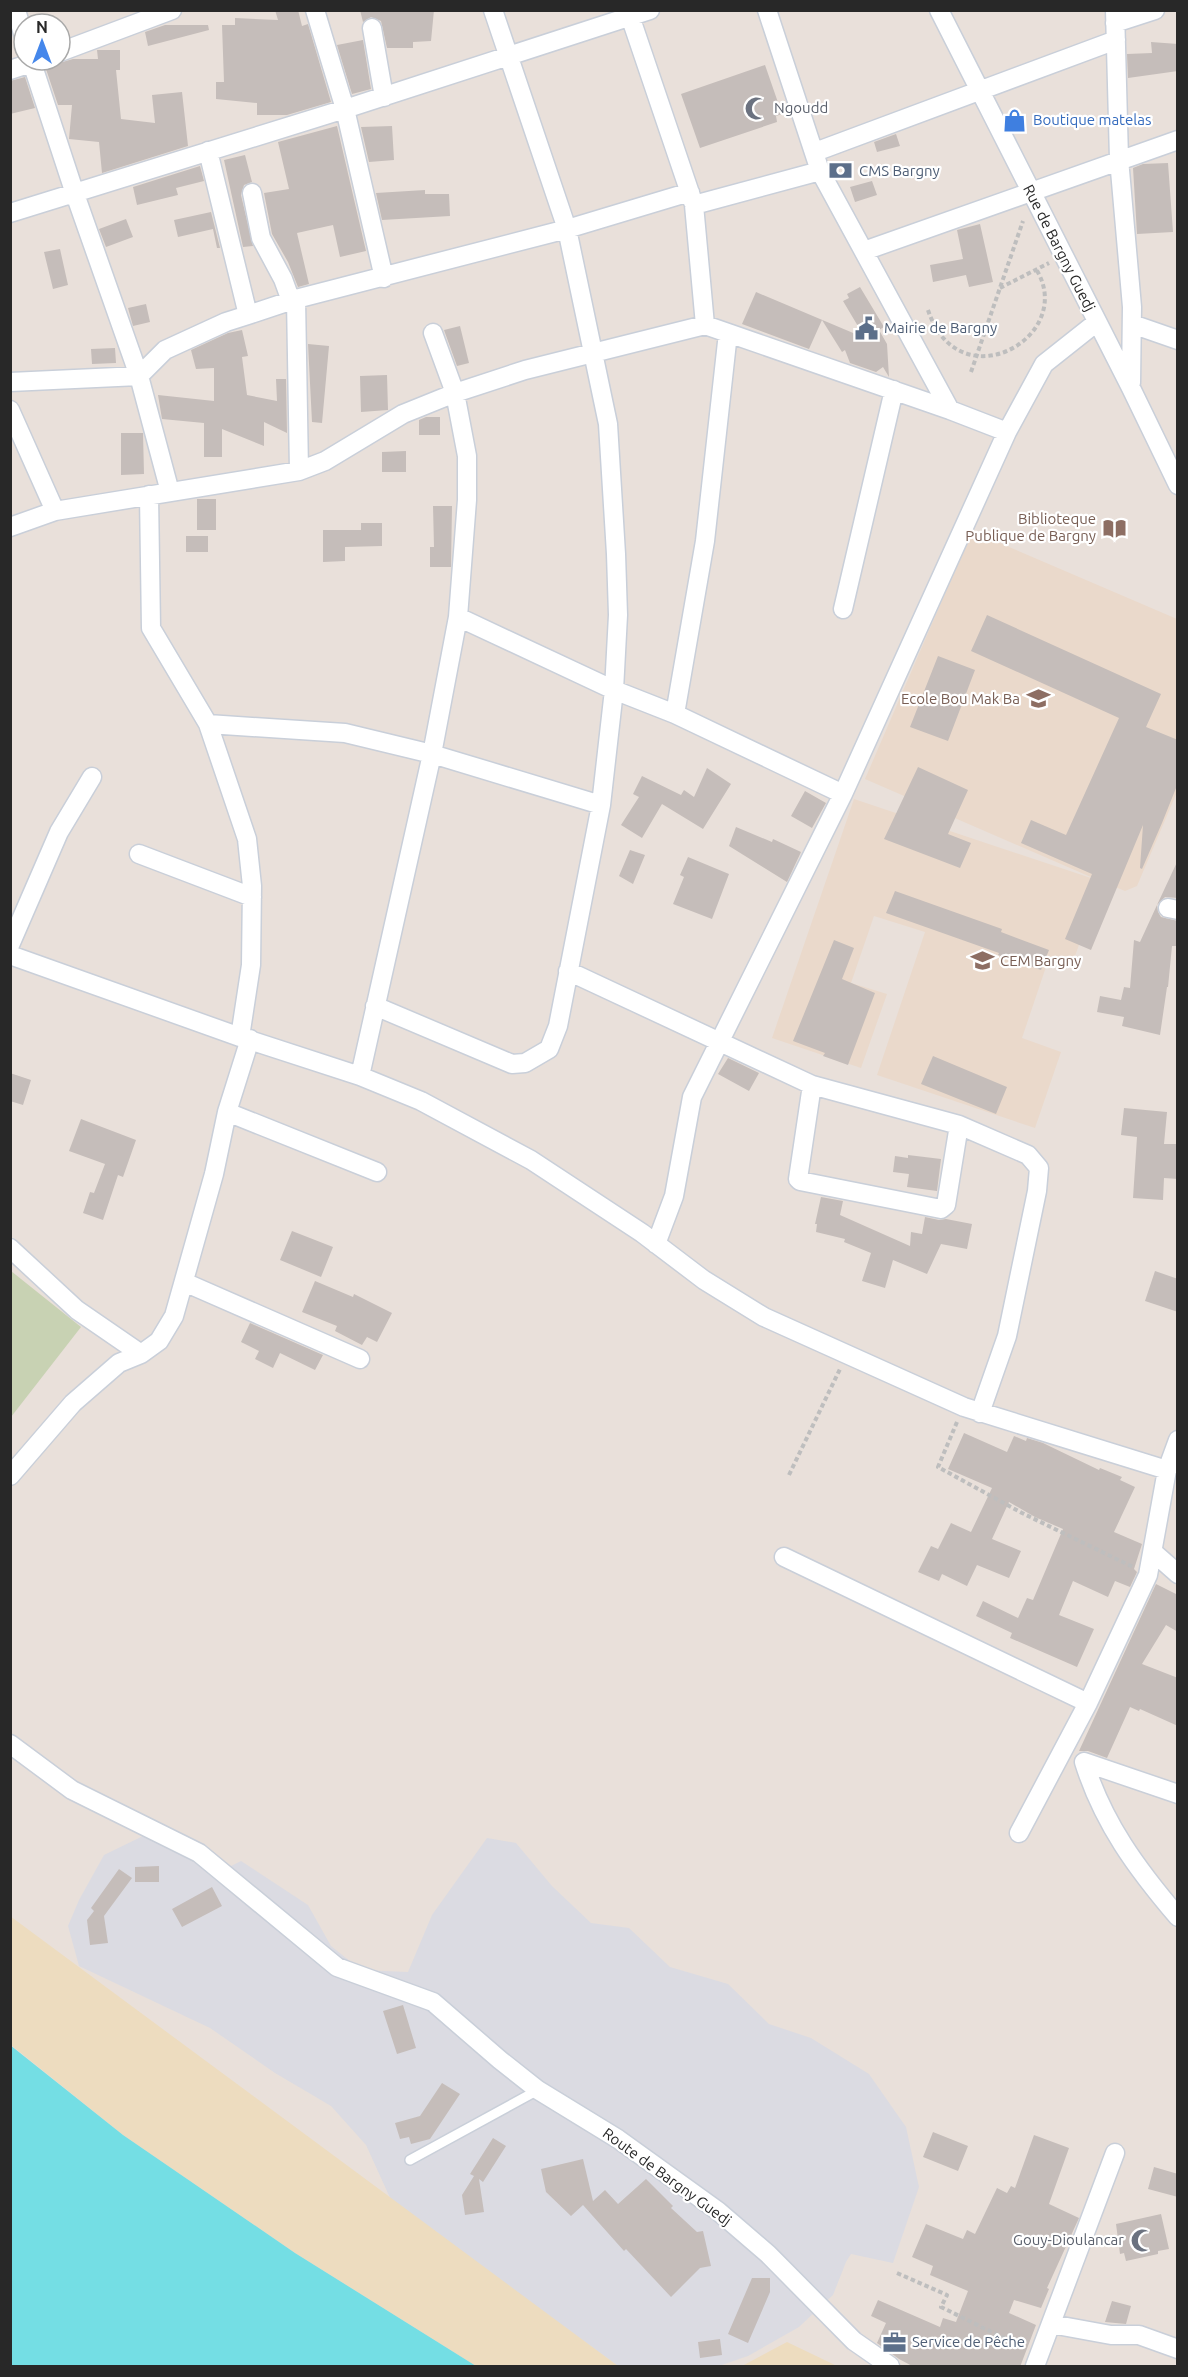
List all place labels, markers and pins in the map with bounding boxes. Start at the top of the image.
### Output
mosque icon: Ngoudd [743,95,769,121]
place label: Ngoudd [774,99,828,116]
shop icon: Boutique matelas [1002,107,1028,133]
place label: Boutique matelas [1033,111,1151,128]
bank icon: CMS Bargny [828,158,854,184]
place label: CMS Bargny [859,162,940,179]
public building icon: Mairie de Bargny [853,315,879,341]
place label: Mairie de Bargny [884,319,997,336]
place label: Biblioteque Publique de Bargny [965,510,1096,544]
library icon: Biblioteque Publique de Bargny [1101,515,1127,541]
school or university icon: Ecole Bou Mak Ba [1025,686,1051,712]
place label: Ecole Bou Mak Ba [901,690,1020,707]
school or university icon: CEM Bargny [969,948,995,974]
place label: CEM Bargny [1000,952,1081,969]
mosque icon: Gouy-Dioulancar [1129,2227,1155,2253]
place label: Gouy-Dioulancar [1013,2231,1124,2248]
office icon: Service de Pêche [881,2329,907,2355]
place label: Service de Pêche [912,2333,1025,2350]

